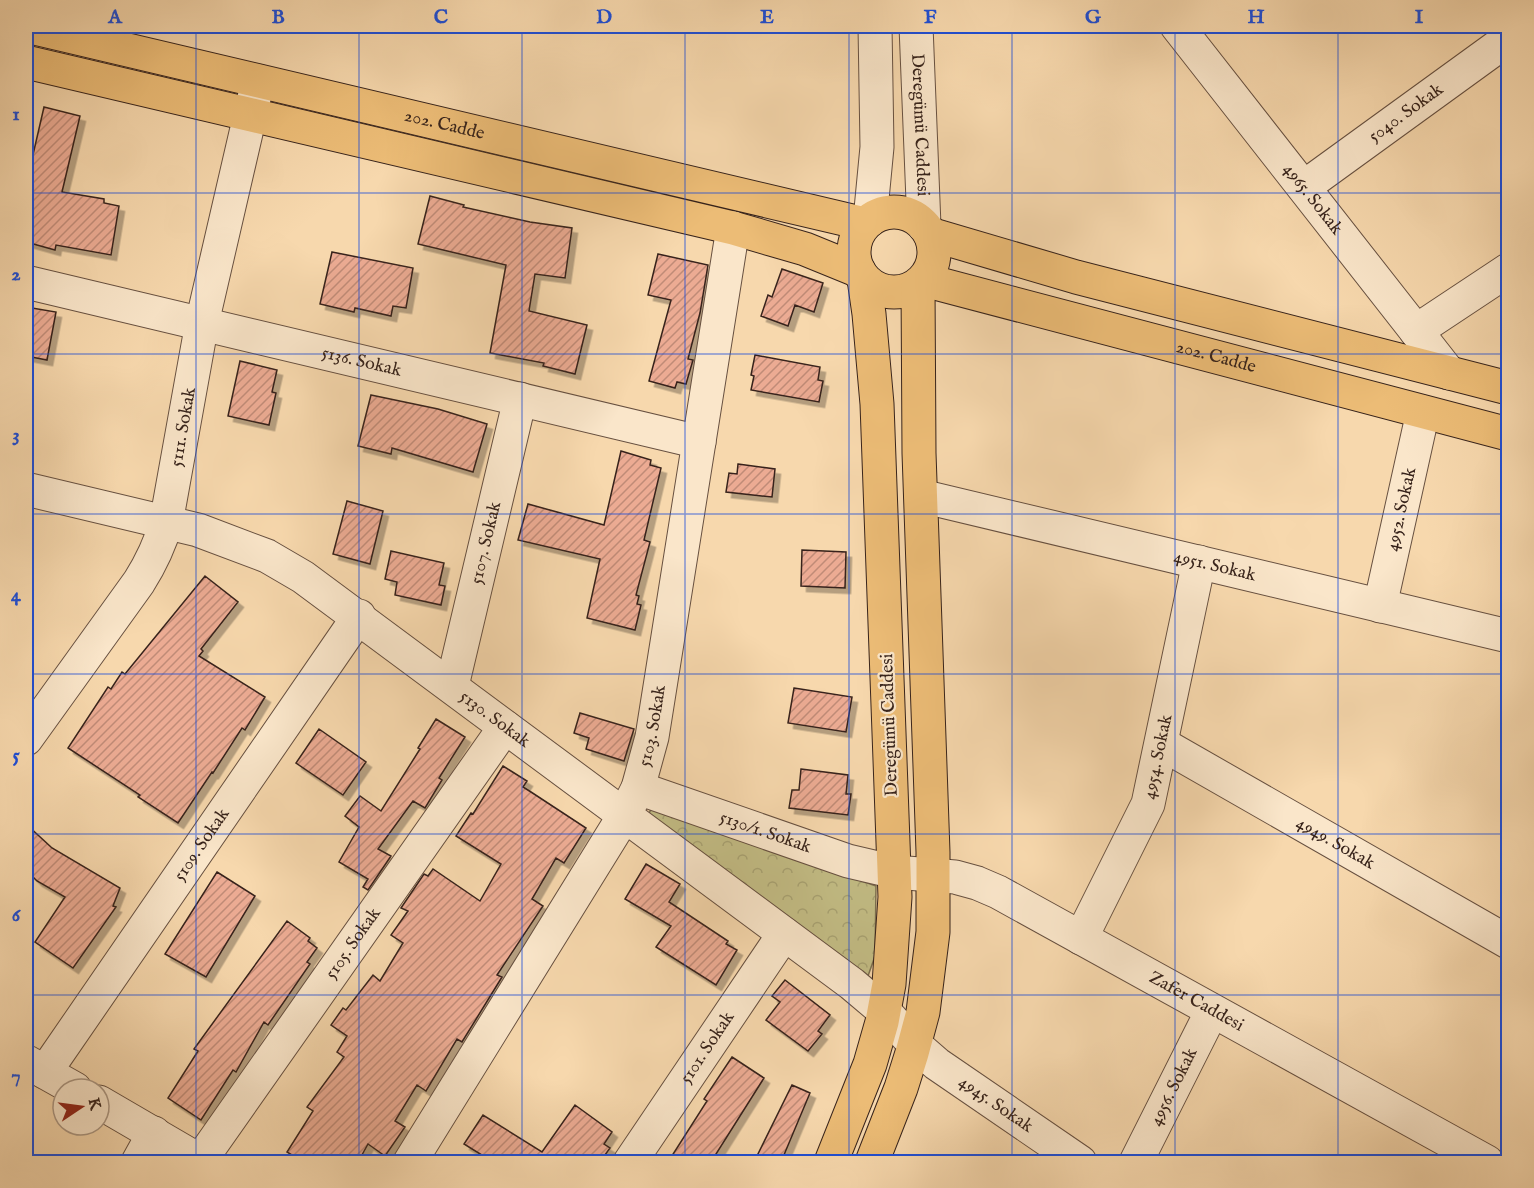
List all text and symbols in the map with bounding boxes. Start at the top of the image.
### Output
text: A [107,5,123,30]
text: B [271,5,285,30]
text: C [434,5,448,30]
text: D [596,5,612,30]
text: E [760,5,774,30]
text: F [924,5,937,30]
text: G [1085,5,1102,30]
text: H [1247,5,1265,30]
text: I [1415,5,1424,30]
street label: Deregümü Caddesi [906,53,934,197]
street label: 5040. Sokak [1364,78,1448,148]
text: 1 [12,102,20,127]
street label: 202. Cadde [402,104,487,145]
street label: 4965. Sokak [1278,159,1348,240]
text: 2 [11,262,21,287]
street label: 202. Cadde [1174,335,1258,379]
street label: 5136. Sokak [319,341,404,382]
street label: 5111. Sokak [165,385,202,469]
text: 3 [12,423,20,448]
street label: 4952. Sokak [1381,465,1422,553]
street label: 5107. Sokak [465,499,507,587]
street label: 4951. Sokak [1171,545,1258,587]
text: 4 [11,583,22,608]
street label: Deregümü Caddesi [876,653,904,797]
street label: 5103. Sokak [633,683,672,769]
street label: 5130. Sokak [455,685,535,753]
street label: 4954. Sokak [1138,712,1178,801]
text: 5 [12,743,20,768]
street label: 5109. Sokak [168,803,235,886]
street label: 5130/1. Sokak [717,806,815,859]
street label: 4949. Sokak [1292,812,1379,875]
text: 6 [12,903,22,928]
street label: 5105. Sokak [320,903,386,984]
street label: Zafer Caddesi [1145,966,1248,1037]
street label: 5101. Sokak [675,1007,740,1088]
street label: 4956. Sokak [1145,1044,1203,1130]
text: 7 [11,1064,21,1089]
street label: 4945. Sokak [954,1071,1038,1138]
north arrow [51,1077,111,1137]
text: K [83,1096,105,1113]

